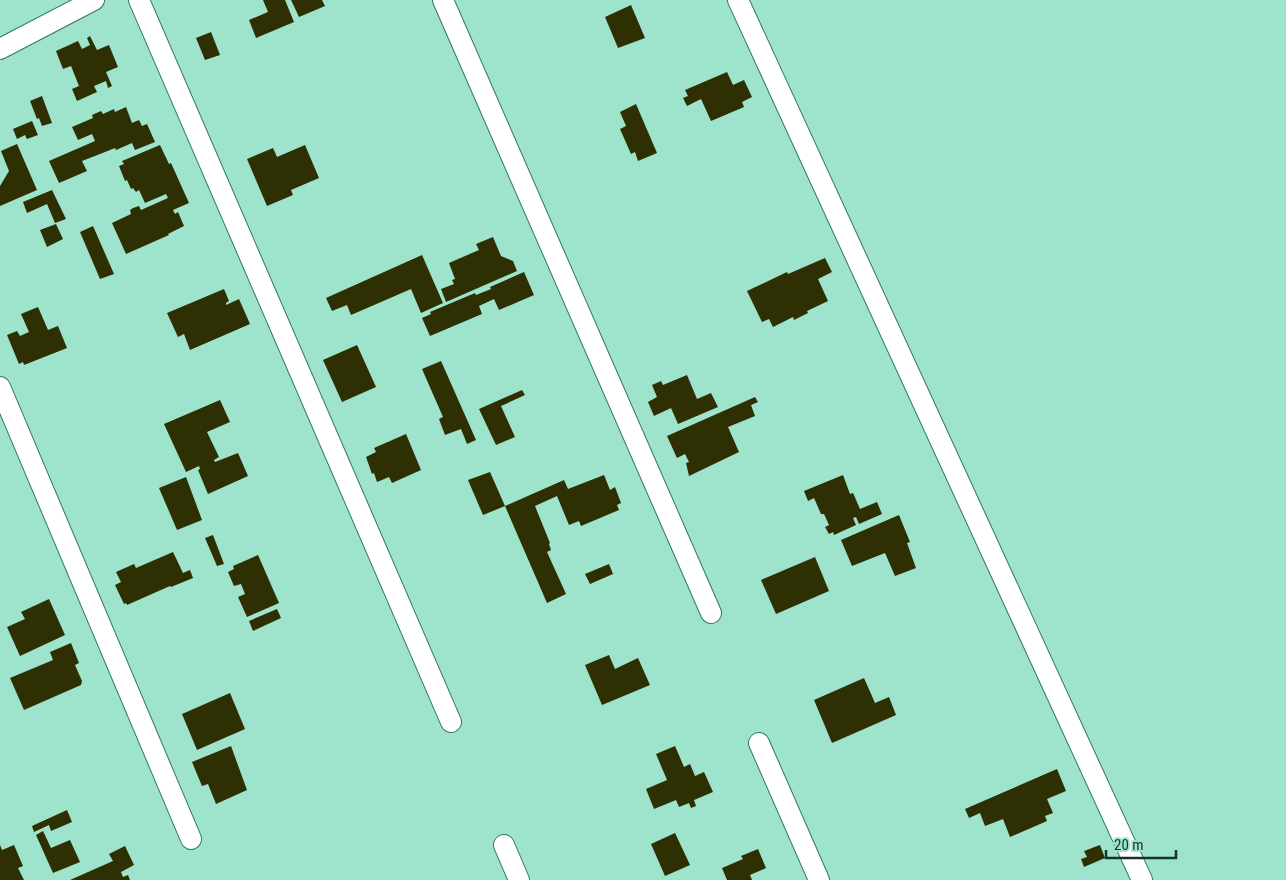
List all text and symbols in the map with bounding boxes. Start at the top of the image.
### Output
scale bar [1106,828,1176,860]
text: 20 m [1114,836,1144,854]

